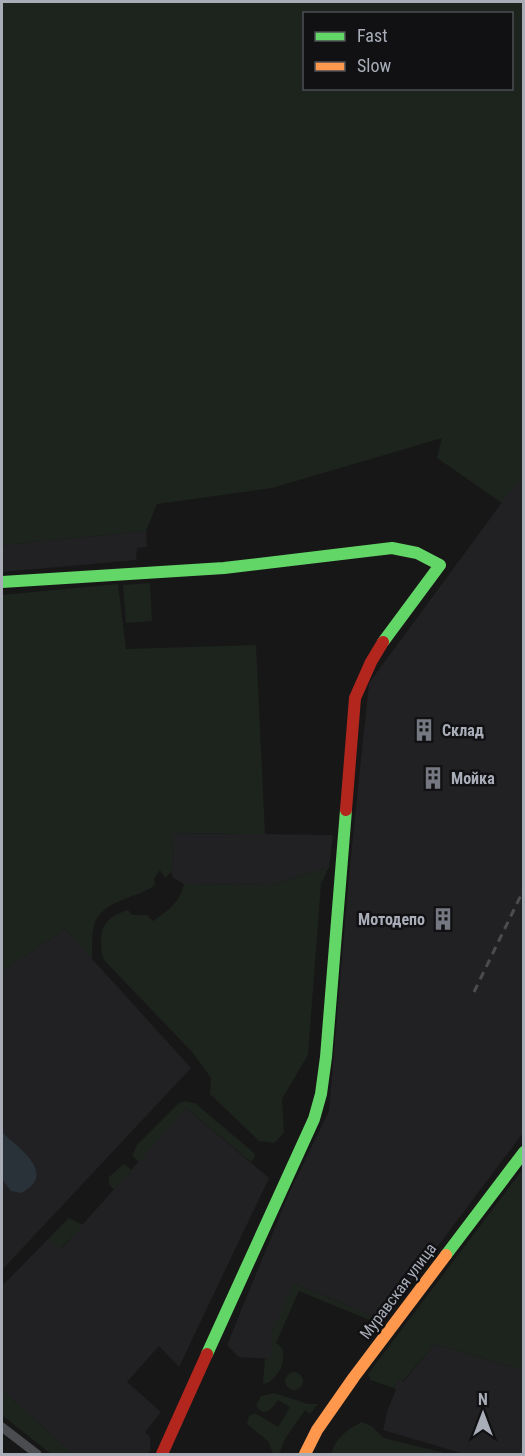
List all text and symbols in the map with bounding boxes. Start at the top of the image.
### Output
legend [303,12,513,90]
text: Fast [357,25,388,46]
text: Slow [357,55,392,76]
building icon: Склад [411,717,437,743]
place label: Склад [442,721,484,740]
building icon: Мойка [420,765,446,791]
place label: Мойка [451,769,495,788]
building icon: Мотодепо [430,906,456,932]
place label: Мотодепо [358,910,425,929]
street label: Муравская улица [356,1239,440,1343]
north arrow [453,1384,513,1444]
text: N [478,1390,488,1409]

